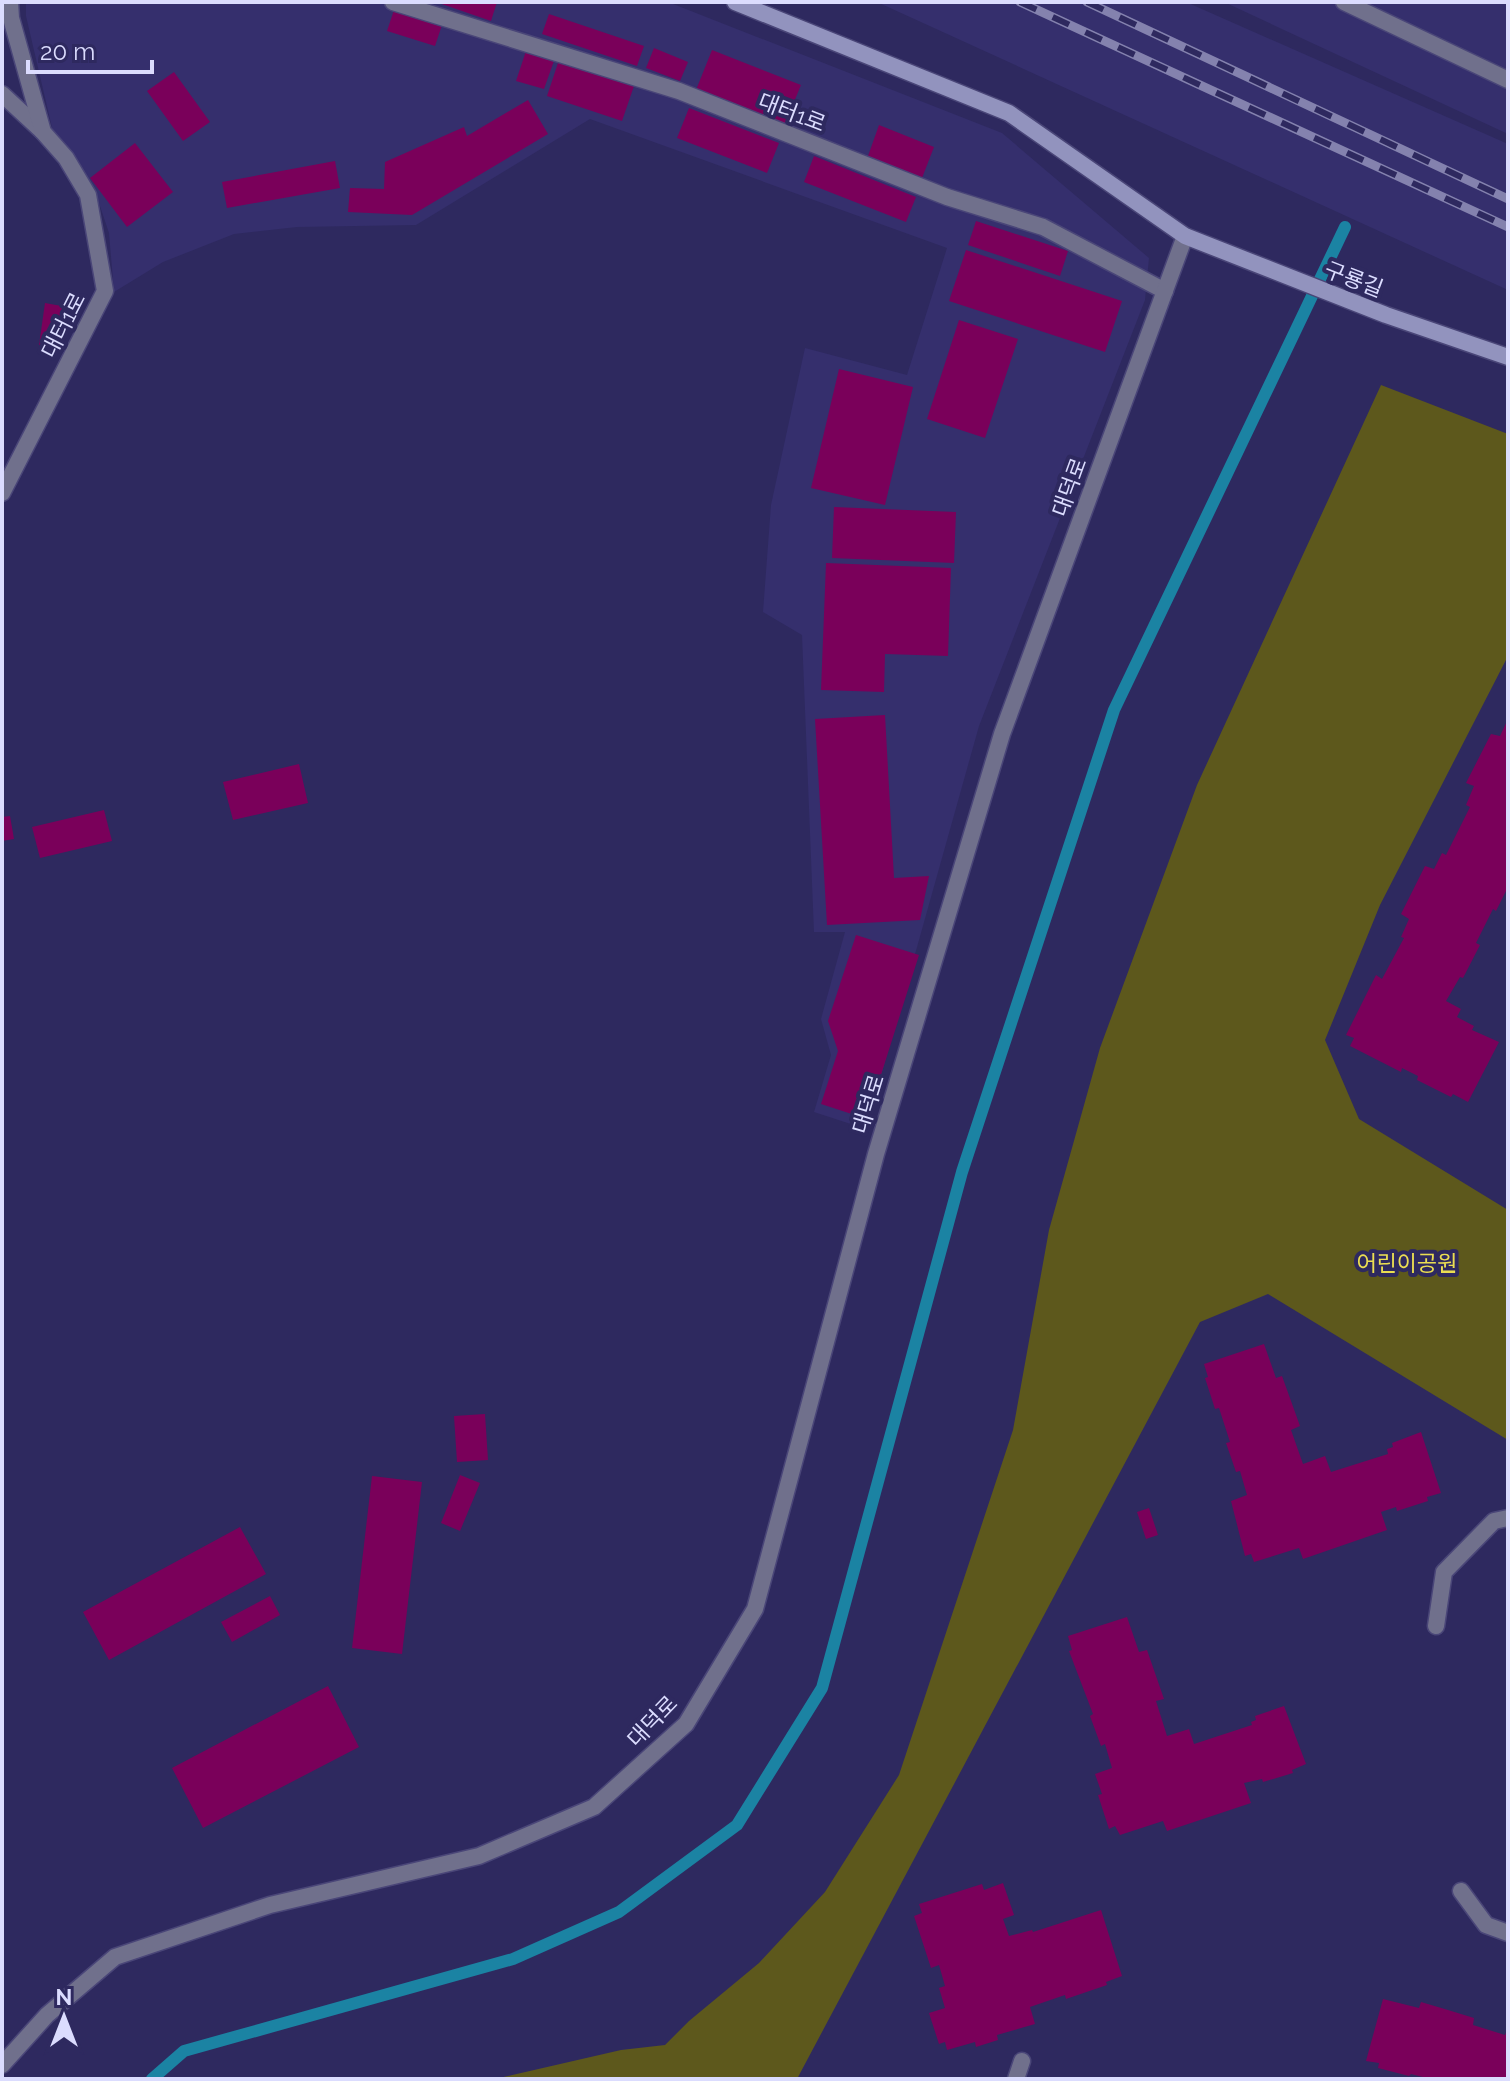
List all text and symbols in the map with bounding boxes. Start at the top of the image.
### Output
scale bar [28,24,152,74]
text: 20 m [40,37,95,66]
street label: 대터1로 [755,87,829,137]
street label: 구룡길 [1321,256,1387,302]
street label: 대터1로 [35,288,91,362]
street label: 대덕로 [1046,454,1092,520]
street label: 대덕로 [847,1071,889,1137]
park label: 어린이공원 [1356,1250,1458,1276]
street label: 대덕로 [622,1690,682,1752]
north arrow [24,1977,104,2057]
text: N [56,1984,72,2010]

